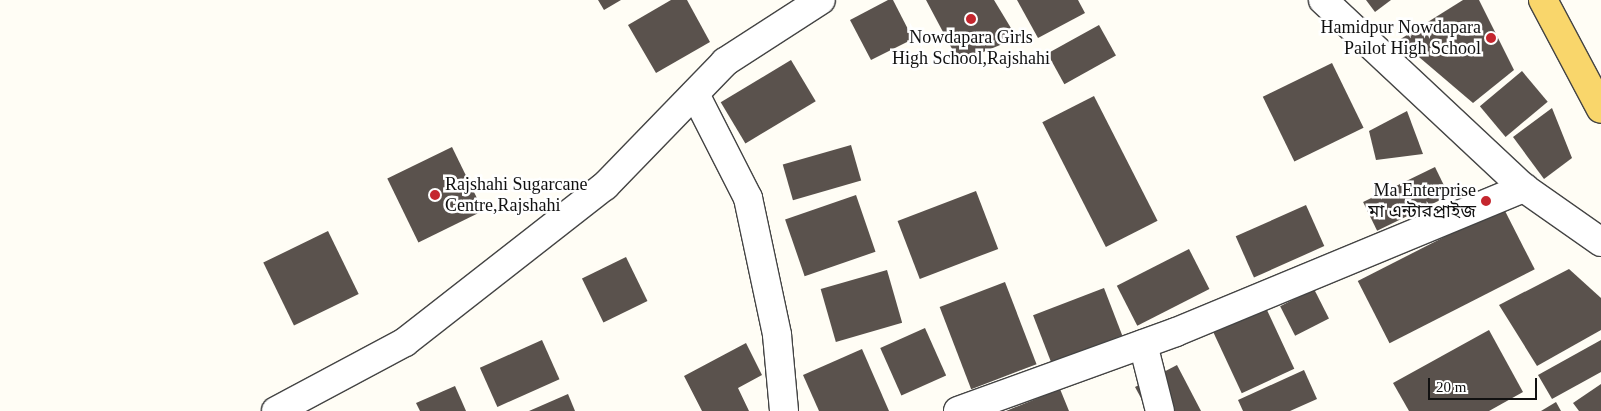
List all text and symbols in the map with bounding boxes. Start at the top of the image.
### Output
marker: Nowdapara Girls High School,Rajshahi [965,13,977,25]
place label: Hamidpur Nowdapara Pailot High School [1321,17,1481,59]
place label: Nowdapara Girls High School,Rajshahi [892,27,1050,70]
marker: Hamidpur Nowdapara Pailot High School [1485,32,1497,44]
place label: Rajshahi Sugarcane Centre,Rajshahi [445,174,587,216]
place label: Ma Enterprise মা এন্টারপ্রাইজ [1368,180,1476,222]
marker: Rajshahi Sugarcane Centre,Rajshahi [429,189,441,201]
marker: Ma Enterprise মা এন্টারপ্রাইজ [1480,195,1492,207]
scale bar [1431,368,1540,400]
text: 20 m [1436,379,1466,395]

